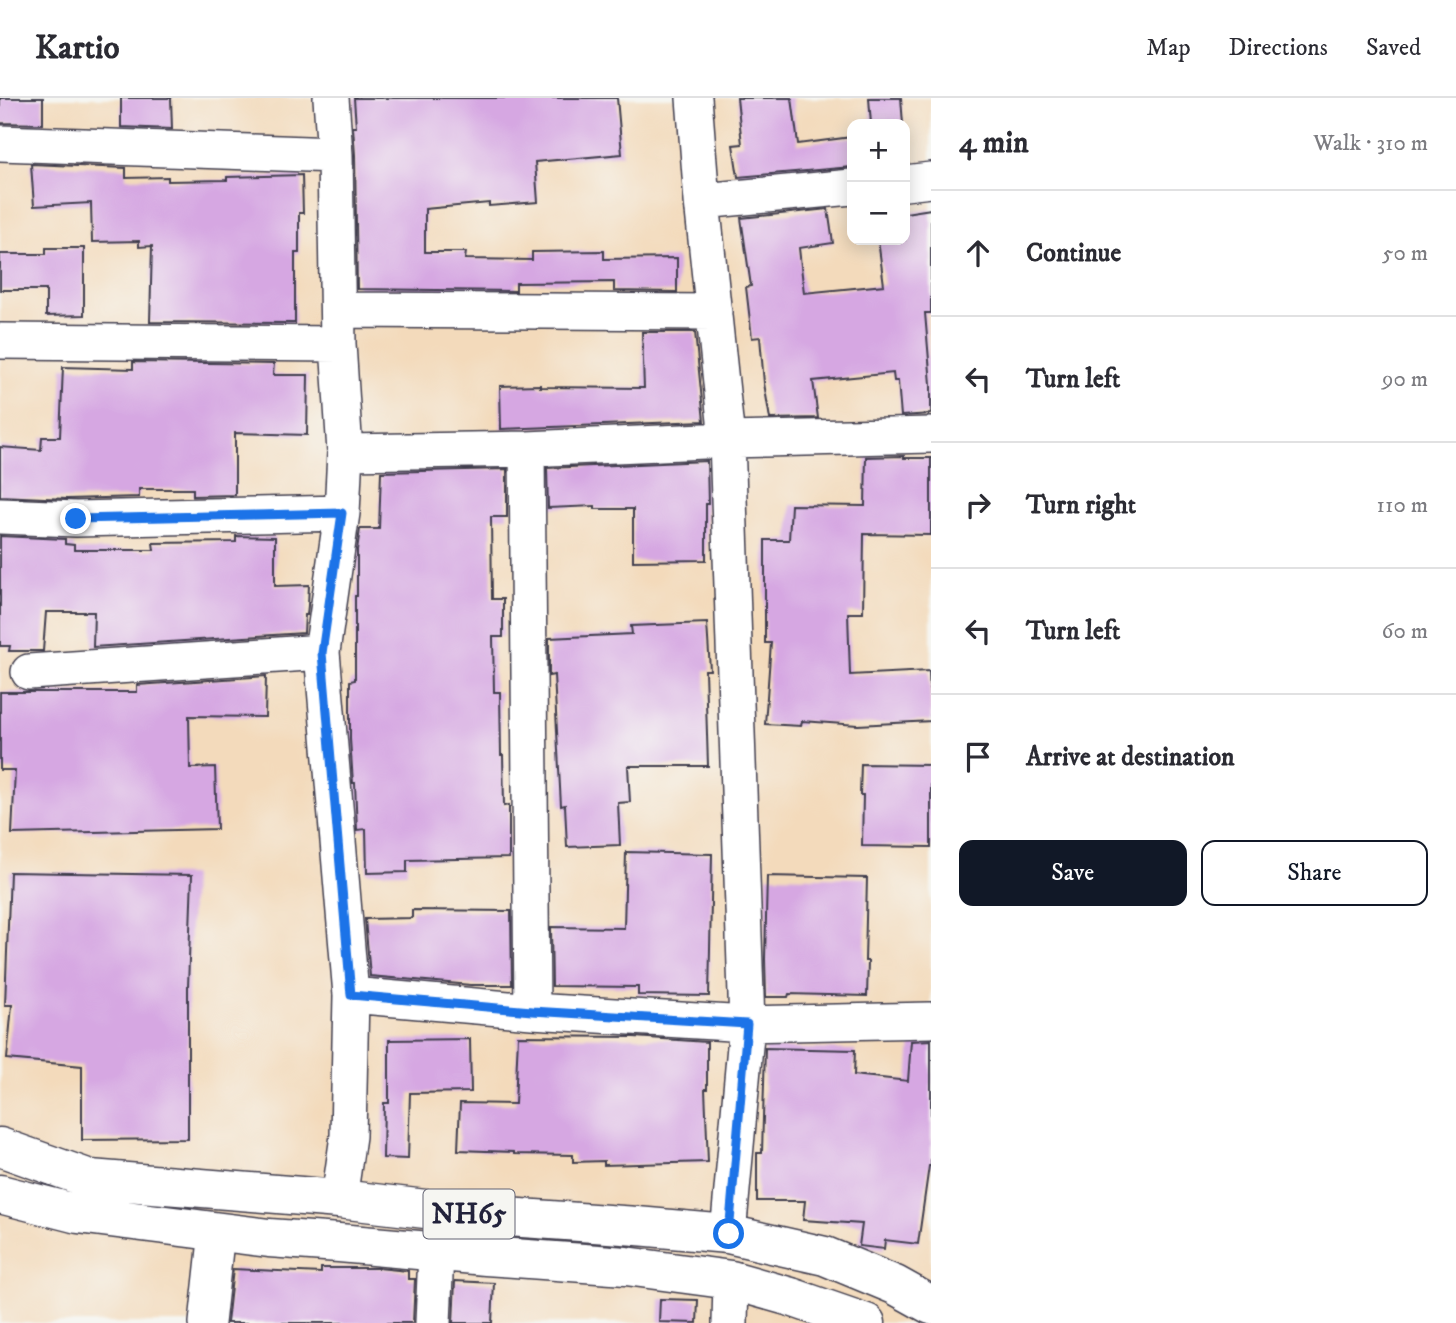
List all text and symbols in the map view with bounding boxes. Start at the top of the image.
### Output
text: Kartio [35,28,120,69]
text: Map [1146,33,1191,63]
text: Directions [1229,33,1328,63]
text: Saved [1366,33,1421,63]
map controls [847,119,910,245]
button: + [847,119,910,182]
text: 4 min [959,125,1029,162]
text: Walk · 310 m [1313,129,1428,158]
button: − [847,182,910,245]
icon: ahead [959,234,997,272]
text: Continue [1026,237,1121,270]
text: 50 m [1382,239,1428,268]
icon: left [959,360,997,398]
text: Turn left [1026,363,1120,396]
text: 90 m [1382,365,1428,394]
icon: right [959,486,997,524]
text: Turn right [1026,489,1136,522]
text: 110 m [1377,491,1428,520]
route end [60,503,91,534]
icon: left [959,612,997,650]
text: Turn left [1026,615,1120,648]
text: 60 m [1381,617,1428,646]
icon: arrive [959,738,997,776]
text: Arrive at destination [1026,741,1235,774]
button: Save [959,840,1187,906]
button: Share [1201,840,1428,906]
road number: NH65 [424,1190,514,1238]
route start [713,1218,744,1249]

